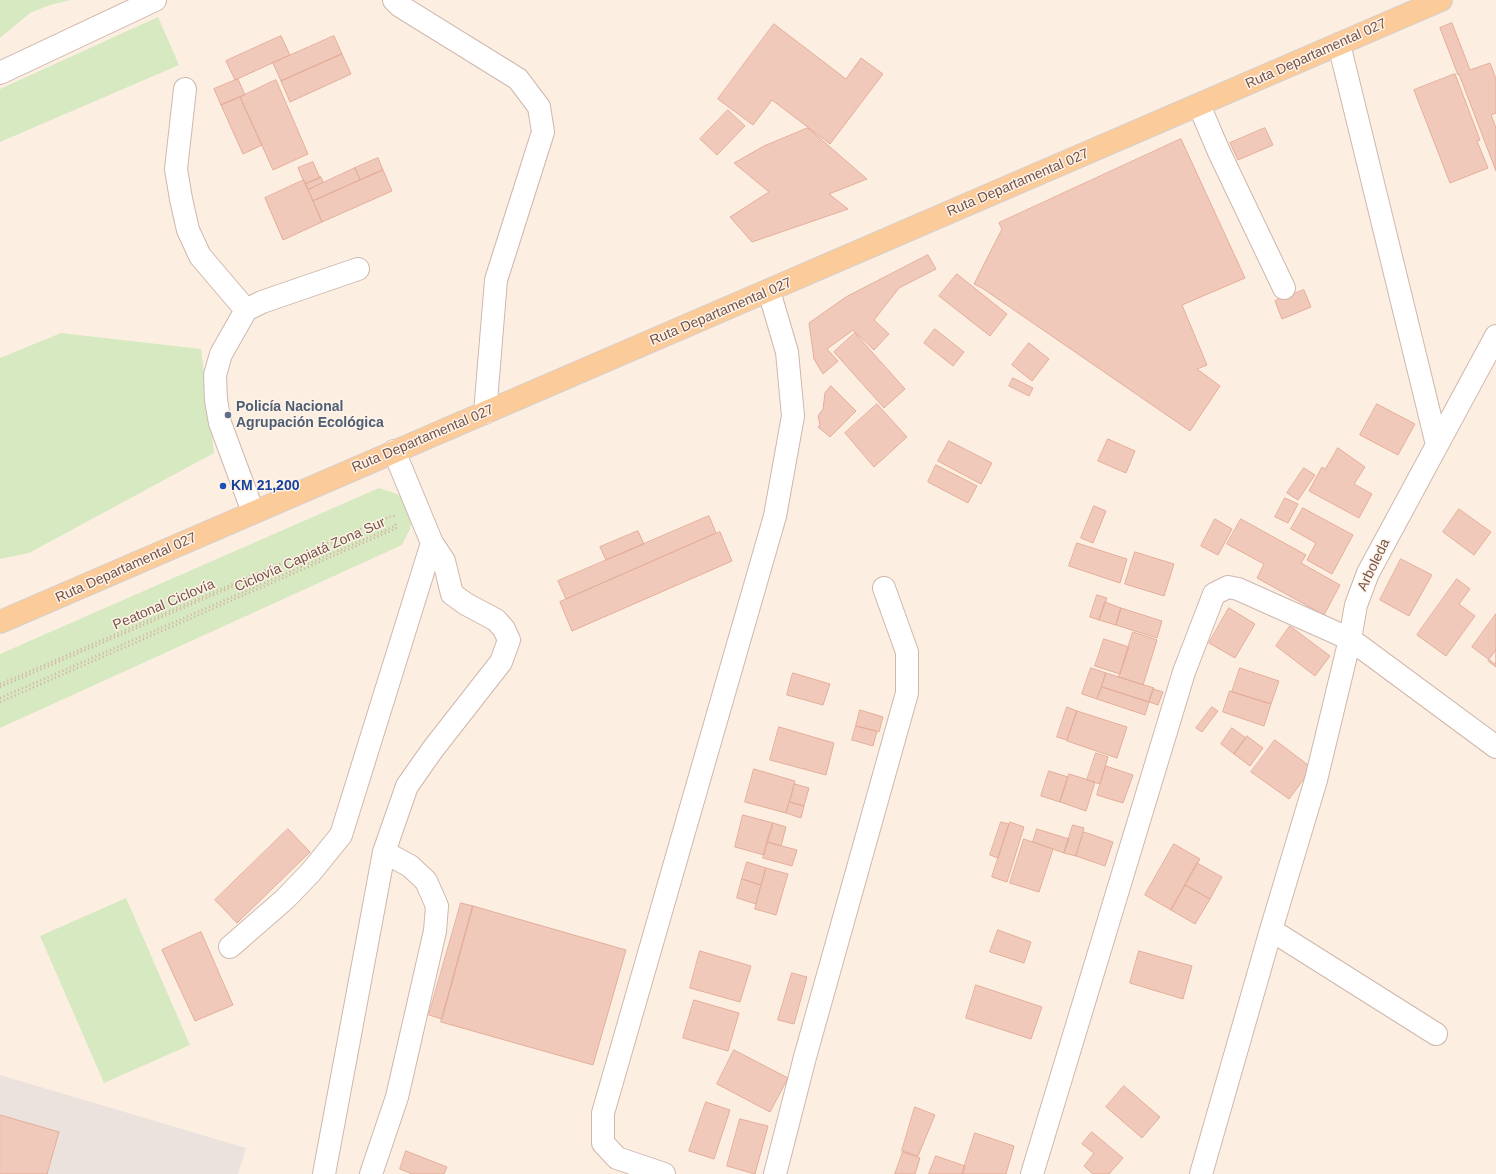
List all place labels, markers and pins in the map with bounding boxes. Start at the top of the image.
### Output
place label: Policía Nacional Agrupación Ecológica [236,399,384,432]
marker: Policía Nacional Agrupación Ecológica [223,410,233,420]
place label: KM 21,200 [231,478,299,494]
marker: KM 21,200 [218,481,228,491]

